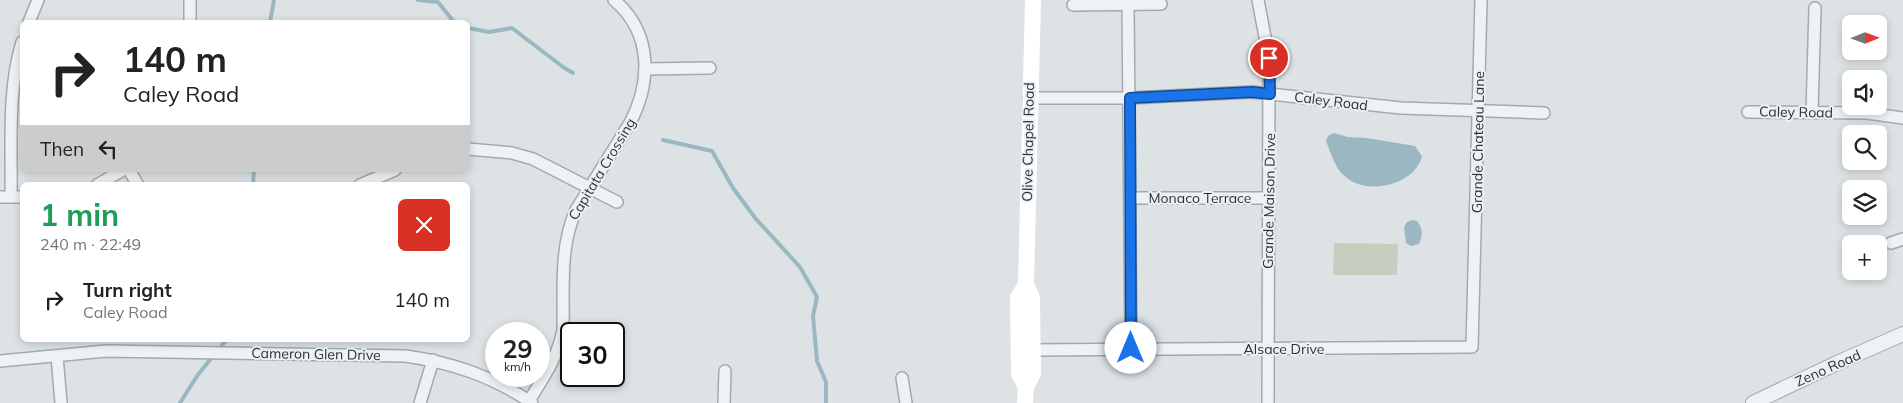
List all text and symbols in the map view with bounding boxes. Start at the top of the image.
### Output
north arrow [1842,15,1888,60]
map controls [1842,15,1887,280]
text: 140 m [123,37,227,81]
pin [1248,37,1290,79]
icon: right [40,40,105,105]
icon: arrive [1255,44,1283,72]
button: sound [1842,70,1887,115]
street label: Grande Chateau Lane [1468,71,1488,213]
text: Caley Road [123,80,239,108]
street label: Olive Chapel Road [1018,82,1038,202]
street label: Caley Road [1293,88,1369,114]
street label: Caley Road [1759,102,1833,122]
street label: Capitata Crossing [564,115,640,223]
button: search [1842,125,1887,170]
street label: Grande Maison Drive [1259,133,1279,269]
icon: left [94,135,122,163]
text: Then [40,137,84,161]
button: layers [1842,180,1887,225]
street label: Monaco Terrace [1149,189,1251,207]
text: 1 min [40,196,119,234]
button: close [398,199,450,251]
text: 240 m · 22:49 [40,234,141,254]
button: + [1842,235,1887,280]
text: Turn right [83,278,172,302]
icon: right [40,286,68,314]
text: 140 m [394,288,450,312]
text: Caley Road [83,302,168,322]
position arrow [1104,321,1156,373]
speed limit sign: 30 [560,322,625,387]
text: 29 [502,333,533,364]
street label: Alsace Drive [1244,340,1324,358]
street label: Cameron Glen Drive [251,344,381,364]
street label: Zeno Road [1792,346,1864,390]
text: km/h [504,359,531,374]

